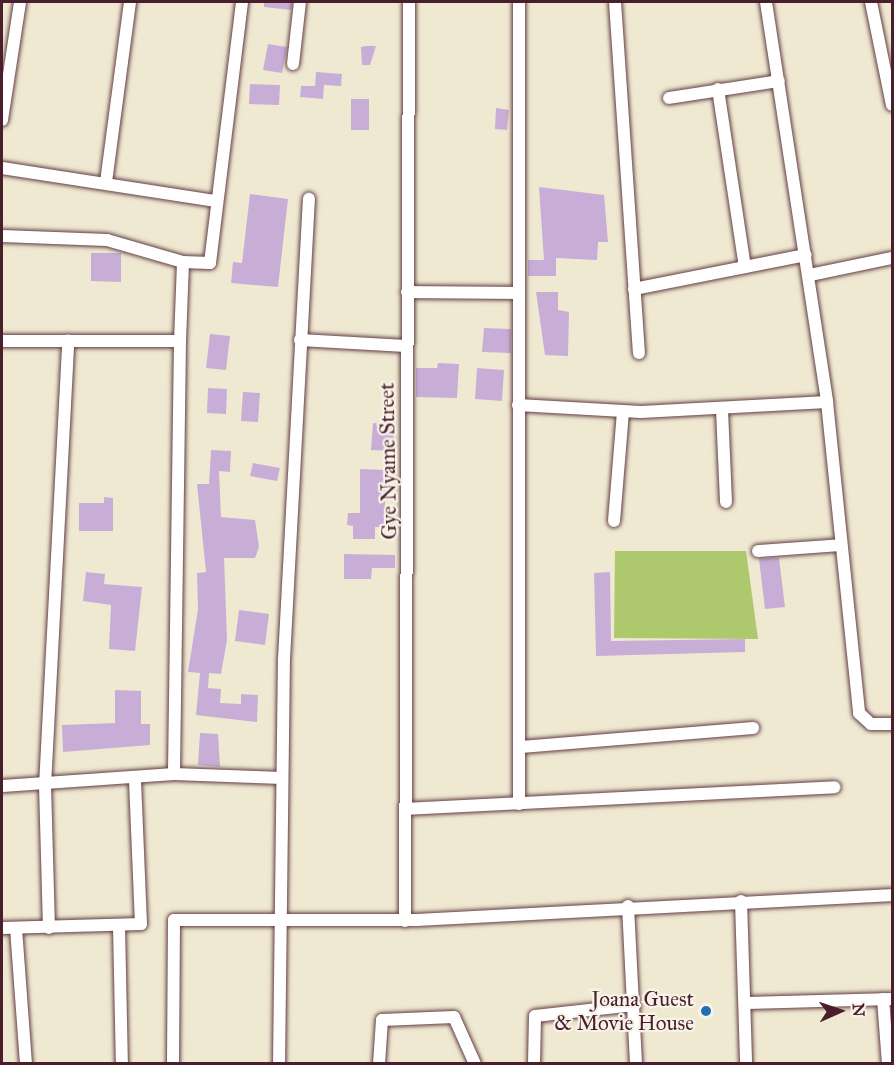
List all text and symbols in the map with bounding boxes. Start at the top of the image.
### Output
street label: Gye Nyame Street [374,382,402,540]
north arrow [810,981,870,1041]
place label: Joana Guest & Movie House [554,986,694,1036]
text: N [849,1003,868,1017]
marker: Joana Guest & Movie House [699,1004,713,1018]

